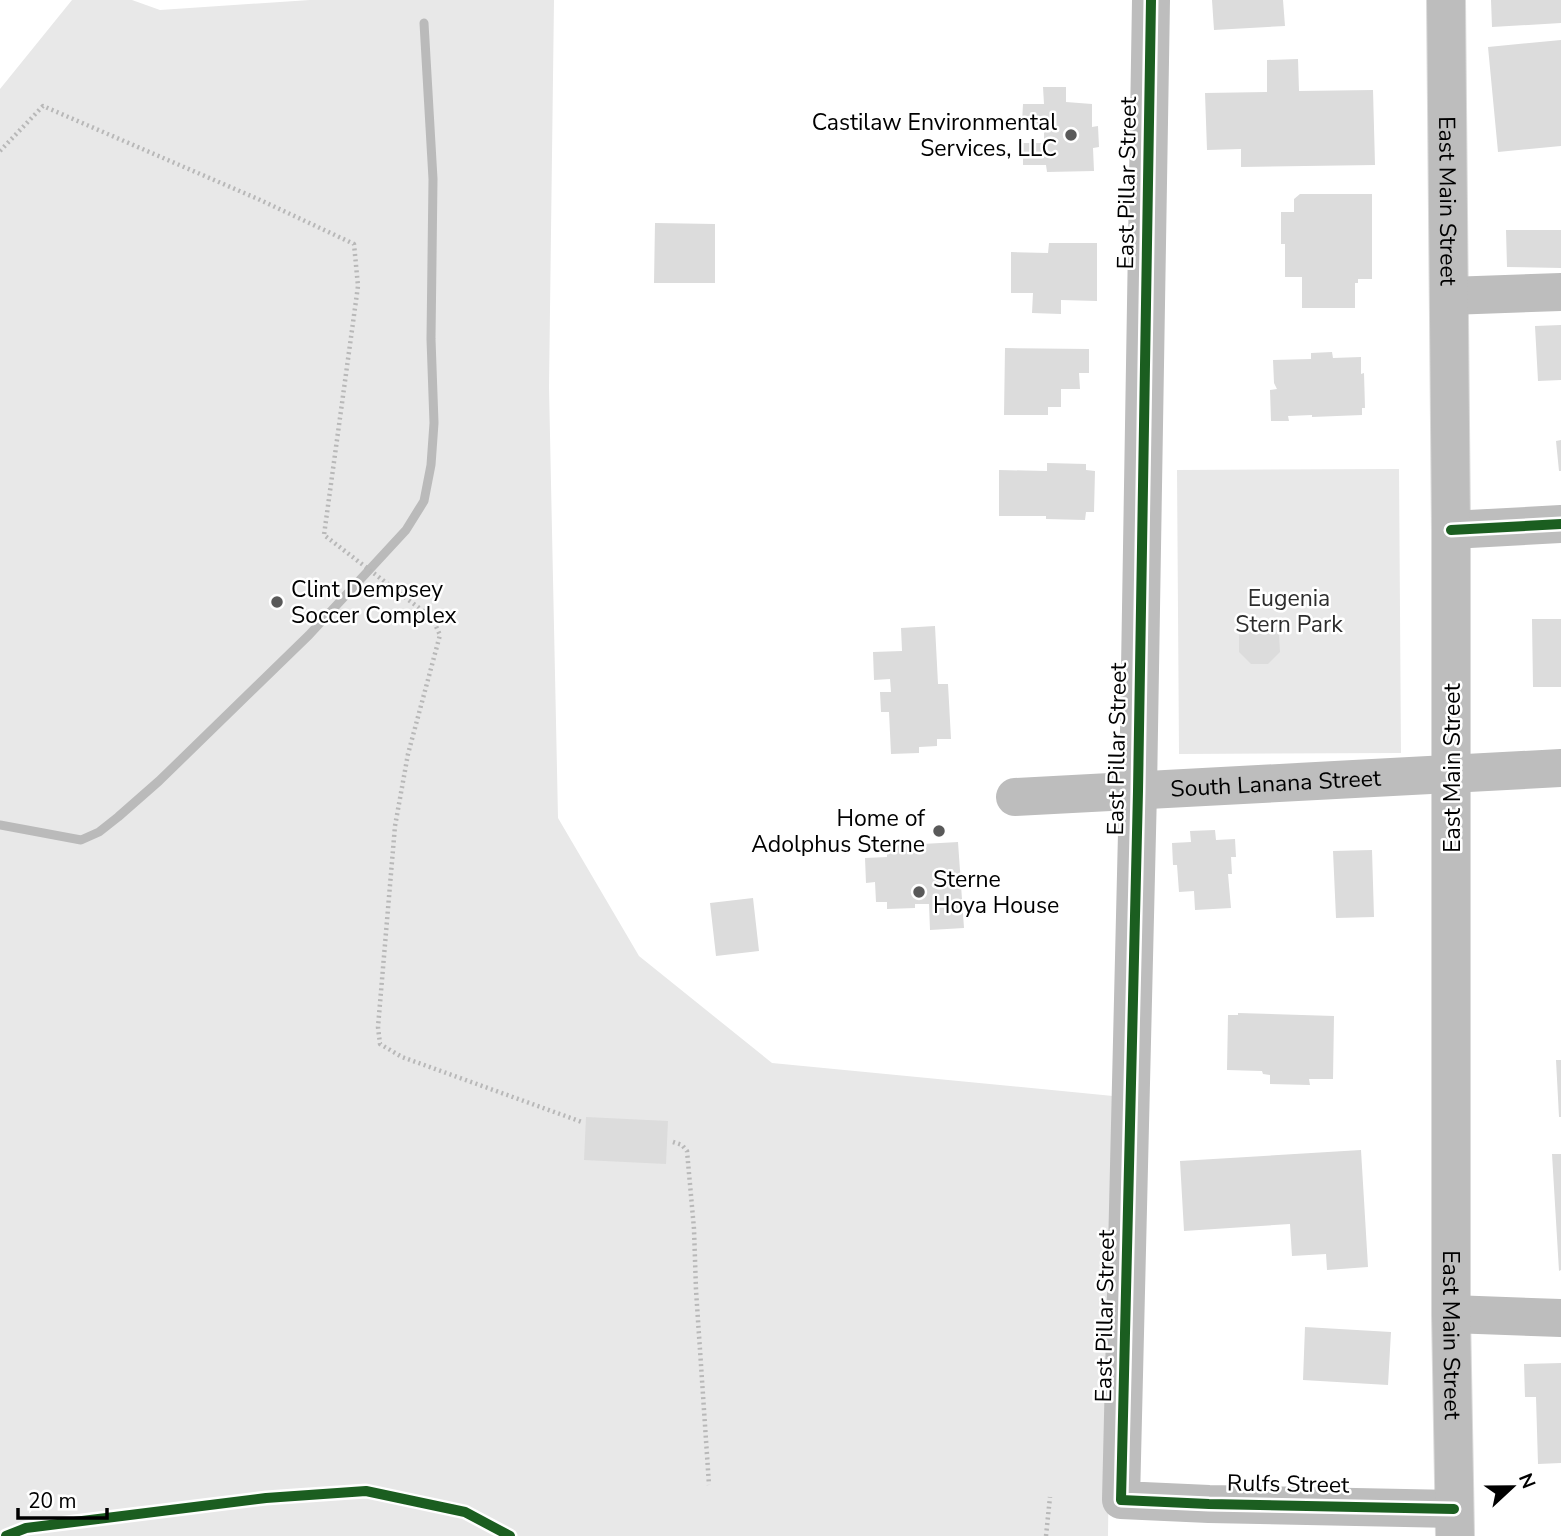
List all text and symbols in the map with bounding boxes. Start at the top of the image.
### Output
street label: East Pillar Street [1110,95,1144,270]
place label: Castilaw Environmental Services, LLC [812,107,1057,164]
street label: East Main Street [1432,116,1464,287]
marker: Castilaw Environmental Services, LLC [1063,127,1079,143]
place label: Clint Dempsey Soccer Complex [291,574,457,631]
park label: Eugenia Stern Park [1235,583,1343,640]
marker: Clint Dempsey Soccer Complex [269,594,285,610]
street label: East Pillar Street [1100,661,1134,836]
street label: East Main Street [1437,682,1468,853]
street label: South Lanana Street [1169,762,1383,804]
place label: Home of Adolphus Sterne [751,803,925,860]
marker: Home of Adolphus Sterne [931,823,947,839]
place label: Sterne Hoya House [933,864,1059,921]
marker: Sterne Hoya House [911,884,927,900]
street label: East Pillar Street [1088,1228,1122,1403]
street label: East Main Street [1436,1250,1468,1421]
north arrow [1477,1452,1547,1522]
street label: Rulfs Street [1227,1467,1350,1501]
text: N [1512,1470,1542,1492]
scale bar [18,1476,107,1520]
text: 20 m [28,1487,77,1515]

